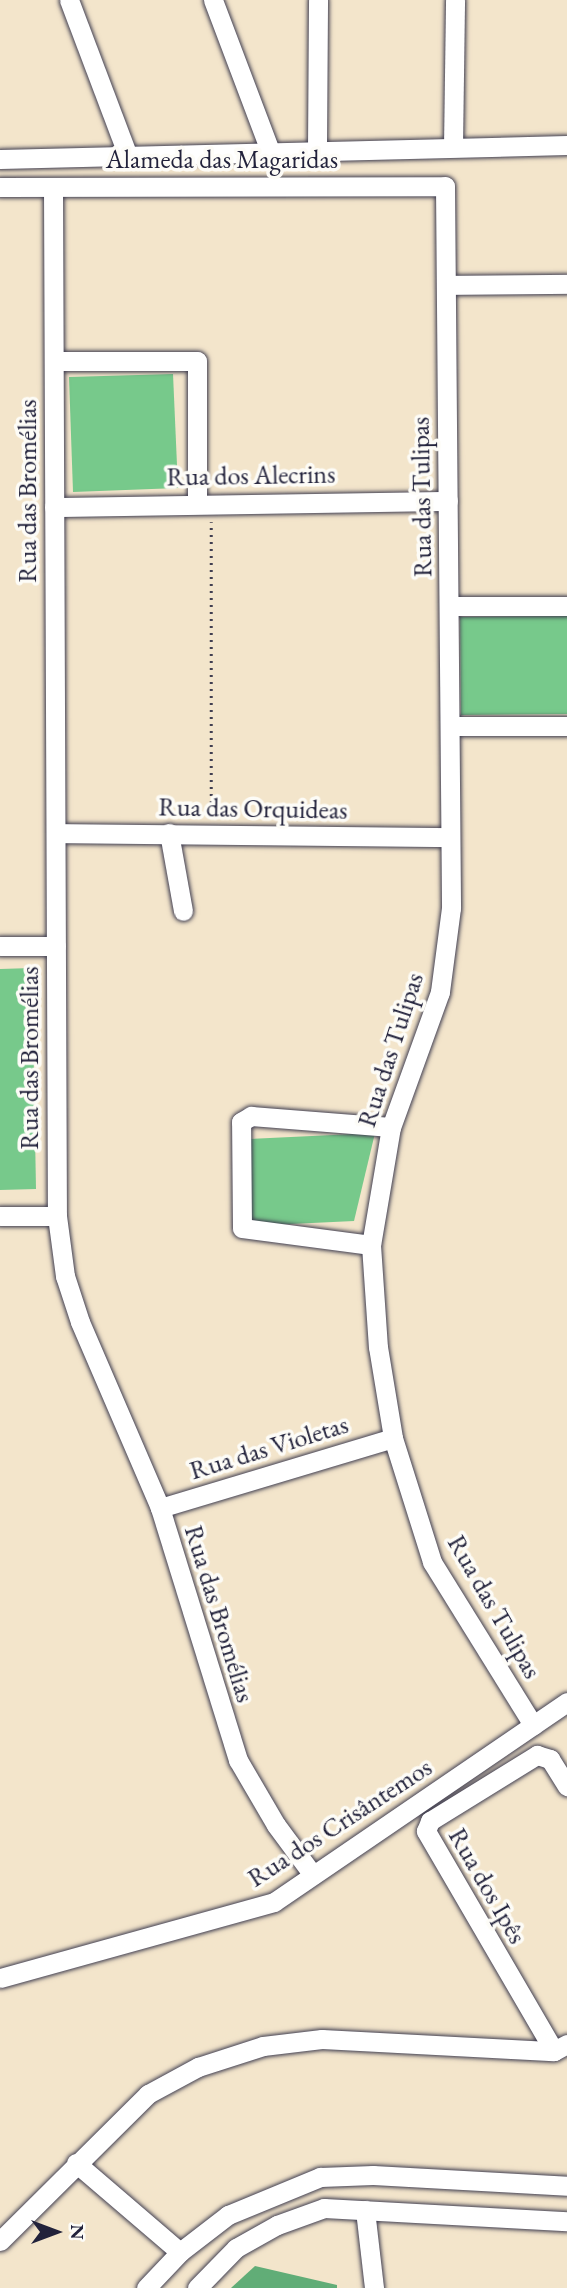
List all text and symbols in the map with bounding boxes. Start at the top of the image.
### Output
street label: Alameda das Magaridas [106,144,338,176]
street label: Rua das Bromélias [12,399,44,583]
street label: Rua das Tulipas [405,417,439,577]
street label: Rua dos Alecrins [166,459,336,493]
street label: Rua das Orquideas [158,792,348,826]
street label: Rua das Bromélias [14,966,46,1150]
street label: Rua das Tulipas [351,969,431,1131]
street label: Rua das Violetas [186,1409,352,1487]
street label: Rua das Bromélias [177,1522,261,1706]
street label: Rua das Tulipas [440,1530,548,1684]
street label: Rua dos Crisântemos [242,1752,438,1894]
street label: Rua dos Ipês [441,1823,533,1949]
north arrow [21,2197,91,2267]
text: N [65,2224,90,2240]

